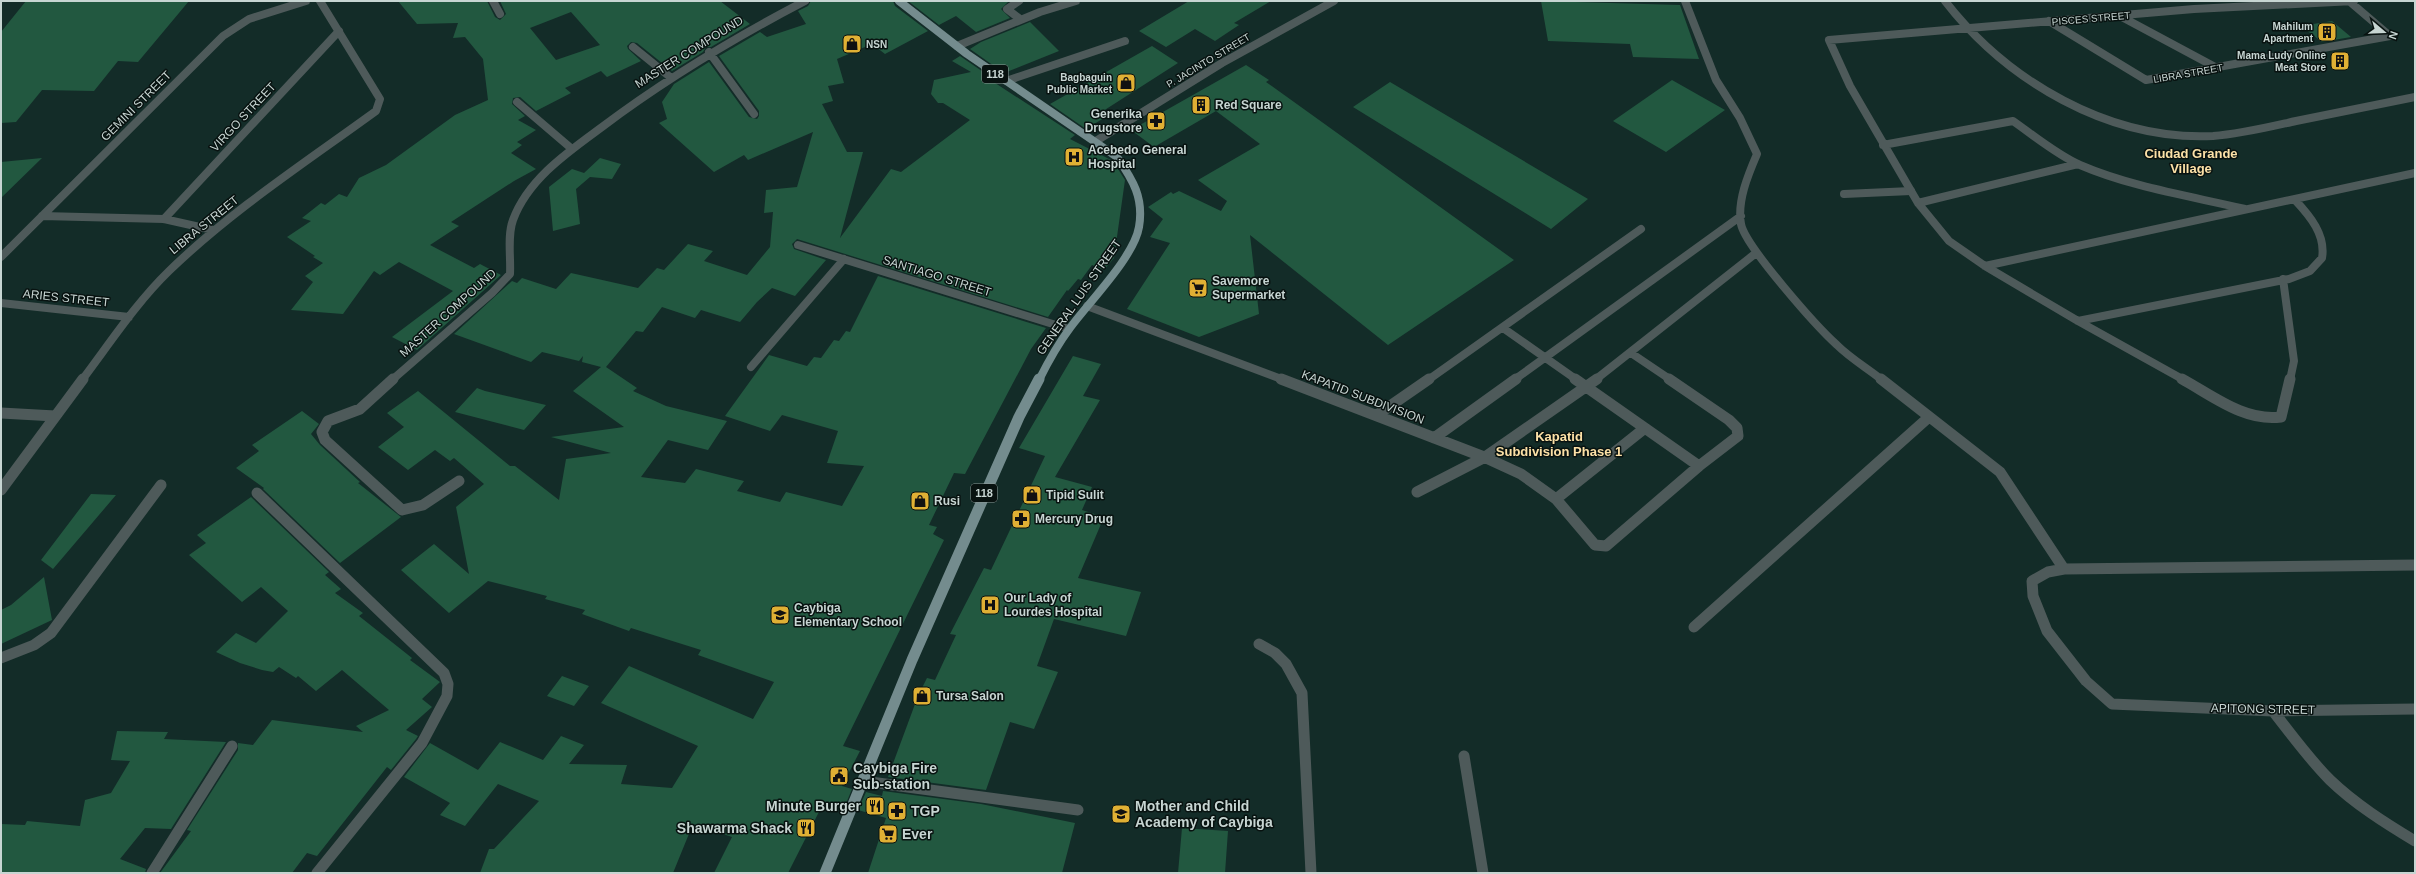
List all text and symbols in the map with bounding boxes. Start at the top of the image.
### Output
street label: PISCES STREET [2051,10,2131,27]
north arrow [2364,12,2404,52]
street label: MASTER COMPOUND [632,13,746,91]
place label: Mahilum Apartment [2263,21,2314,44]
building icon: Mahilum Apartment [2316,21,2338,43]
text: N [2386,30,2400,41]
street label: P. JACINTO STREET [1164,31,1252,90]
shop icon: NSN [841,33,863,55]
place label: NSN [866,39,887,50]
place label: Mama Ludy Online Meat Store [2237,50,2326,73]
building icon: Mama Ludy Online Meat Store [2329,50,2351,72]
street label: LIBRA STREET [2152,62,2224,85]
road number: 118 [982,65,1008,83]
street label: GEMINI STREET [98,68,174,144]
place label: Bagbaguin Public Market [1047,72,1113,95]
shop icon: Bagbaguin Public Market [1115,72,1137,94]
street label: VIRGO STREET [207,79,279,154]
building icon: Red Square [1190,94,1212,116]
place label: Red Square [1215,98,1282,112]
place label: Generika Drugstore [1085,107,1142,135]
pharmacy icon: Generika Drugstore [1145,110,1167,132]
place label: Acebedo General Hospital [1088,143,1187,171]
hospital icon: Acebedo General Hospital [1063,146,1085,168]
district label: Ciudad Grande Village [2144,146,2238,176]
street label: LIBRA STREET [167,192,242,257]
street label: GENERAL LUIS STREET [1034,236,1125,357]
street label: SANTIAGO STREET [881,253,994,299]
street label: MASTER COMPOUND [397,266,499,360]
place label: Savemore Supermarket [1212,274,1285,302]
supermarket icon: Savemore Supermarket [1187,277,1209,299]
street label: ARIES STREET [22,287,111,310]
street label: KAPATID SUBDIVISION [1300,367,1426,427]
district label: Kapatid Subdivision Phase 1 [1496,429,1622,459]
road number: 118 [971,484,997,502]
shop icon: Tipid Sulit [1021,484,1043,506]
place label: Tipid Sulit [1046,488,1104,502]
shop icon: Rusi [909,490,931,512]
place label: Rusi [934,494,960,508]
pharmacy icon: Mercury Drug [1010,508,1032,530]
place label: Mercury Drug [1035,512,1113,526]
place label: Our Lady of Lourdes Hospital [1004,591,1102,619]
hospital icon: Our Lady of Lourdes Hospital [979,594,1001,616]
place label: Caybiga Elementary School [794,601,902,629]
school or university icon: Caybiga Elementary School [769,604,791,626]
shop icon: Tursa Salon [911,685,933,707]
place label: Tursa Salon [936,689,1004,703]
street label: APITONG STREET [2211,701,2316,717]
place label: Caybiga Fire Sub-station [853,760,937,792]
public building icon: Caybiga Fire Sub-station [828,765,850,787]
restaurant icon: Minute Burger [864,795,886,817]
place label: Minute Burger [766,798,862,814]
place label: Mother and Child Academy of Caybiga [1135,798,1273,830]
pharmacy icon: TGP [886,800,908,822]
place label: TGP [911,803,940,819]
school or university icon: Mother and Child Academy of Caybiga [1110,803,1132,825]
restaurant icon: Shawarma Shack [795,817,817,839]
place label: Shawarma Shack [677,820,792,836]
supermarket icon: Ever [877,823,899,845]
place label: Ever [902,826,933,842]

